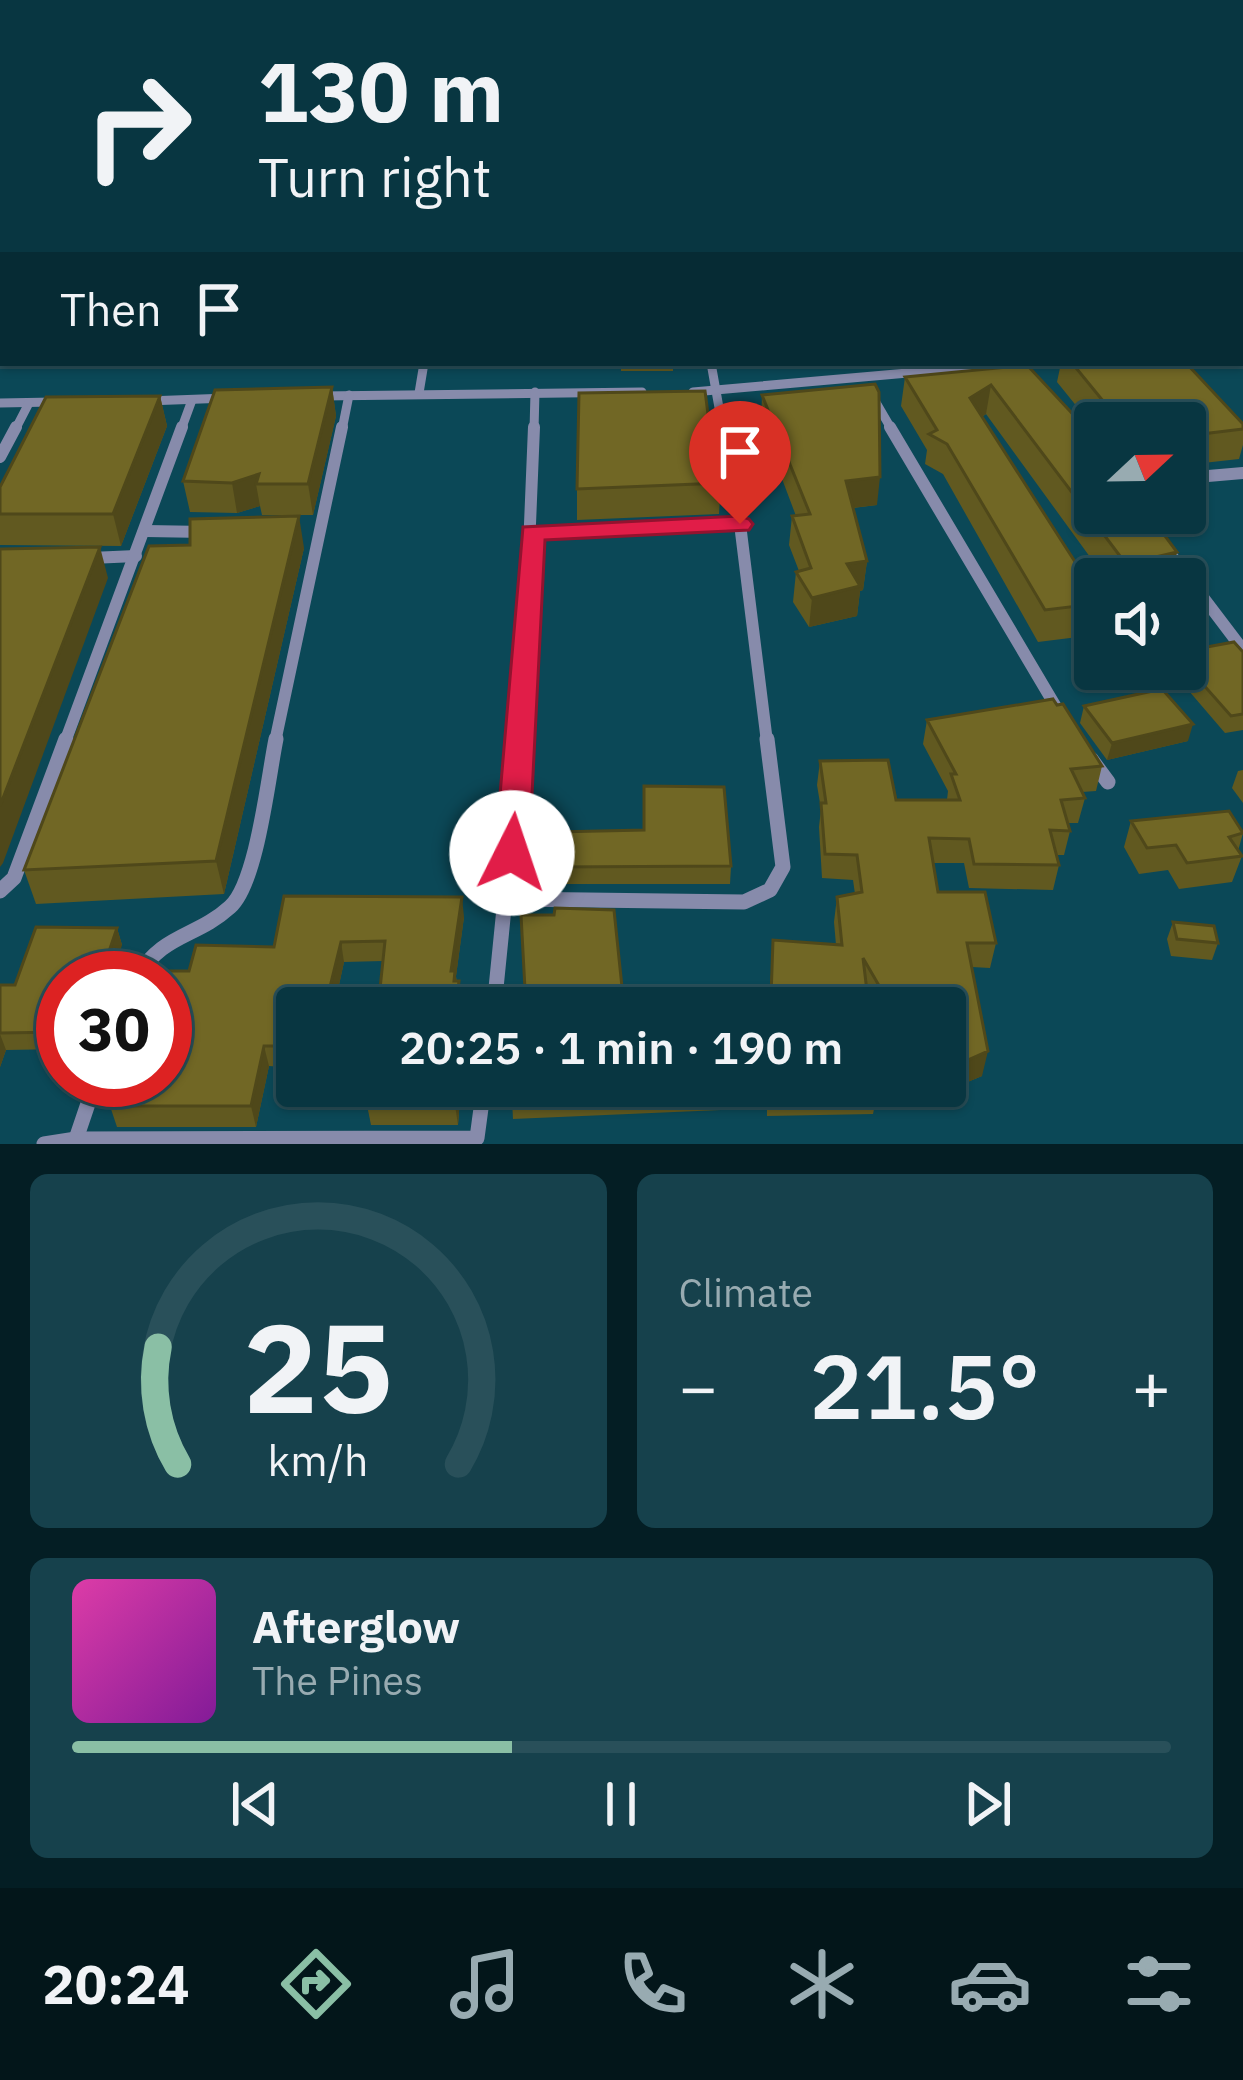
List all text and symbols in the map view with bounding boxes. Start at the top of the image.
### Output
text: 130 m [258,36,504,145]
icon: right [60,48,216,204]
text: Turn right [258,142,492,212]
icon: arrive [186,276,252,342]
text: Then [60,280,162,338]
pin [689,401,791,524]
north arrow [1074,402,1206,534]
map controls [1074,402,1206,690]
icon: arrive [707,419,773,485]
button: sound [1074,558,1206,690]
position arrow [449,790,575,916]
speed limit sign: 30 [36,951,192,1107]
text: 20:25 · 1 min · 190 m [399,1018,843,1076]
text: Climate [679,1267,813,1318]
text: 25 [243,1285,393,1447]
text: 21.5° [809,1327,1040,1444]
text: − [679,1343,718,1429]
text: + [1131,1343,1171,1429]
text: km/h [268,1432,369,1488]
text: Afterglow [252,1597,460,1655]
text: The Pines [252,1655,423,1706]
icon: previous [222,1771,288,1837]
icon: pause [588,1771,654,1837]
icon: next [955,1771,1021,1837]
icon: directions [274,1942,358,2026]
icon: music [443,1942,527,2026]
icon: phone [611,1942,695,2026]
icon: climate [780,1942,864,2026]
icon: car [948,1942,1032,2026]
icon: filters [1117,1942,1201,2026]
text: 20:24 [42,1949,190,2019]

